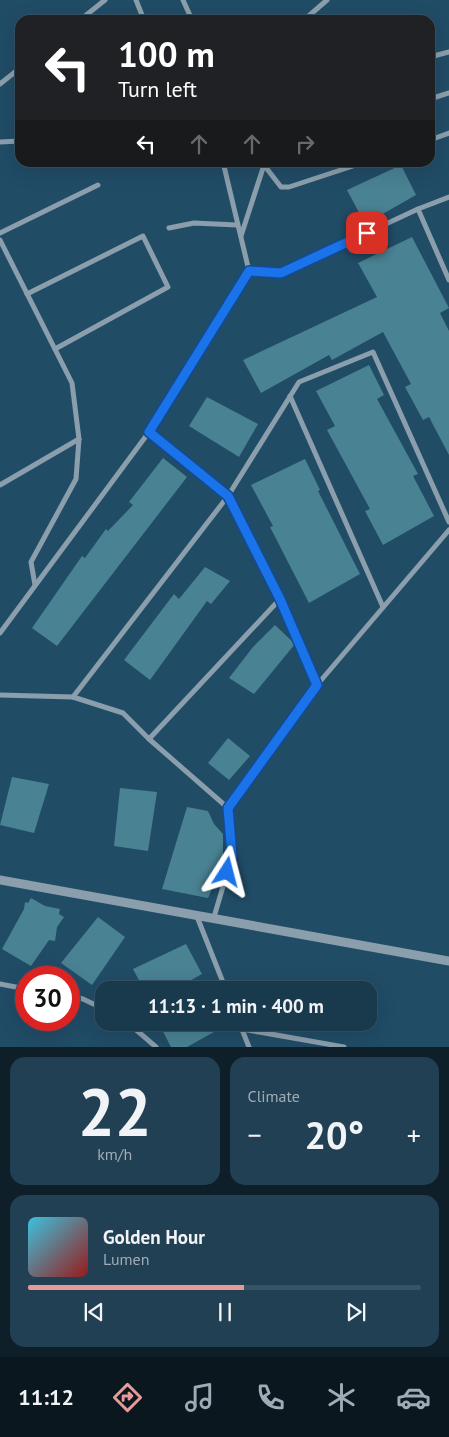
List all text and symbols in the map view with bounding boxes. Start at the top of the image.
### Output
text: 100 m [118,31,215,77]
icon: left [35,35,100,100]
text: Turn left [118,75,197,103]
icon: left [132,130,160,158]
icon: ahead [185,130,213,158]
icon: ahead [238,130,266,158]
icon: right [291,130,319,158]
pin [346,212,388,254]
icon: arrive [353,219,381,247]
position arrow [200,845,252,897]
speed limit sign: 30 [15,966,80,1031]
text: 11:13 · 1 min · 400 m [148,994,324,1018]
text: 22 [78,1069,152,1153]
text: Climate [248,1086,300,1106]
text: 20° [304,1110,364,1159]
text: − [248,1116,262,1153]
text: + [407,1116,421,1153]
text: km/h [97,1144,132,1164]
text: Golden Hour [103,1225,205,1249]
text: Lumen [103,1249,149,1269]
icon: previous [80,1298,108,1326]
icon: pause [211,1298,239,1326]
icon: next [342,1298,370,1326]
icon: directions [110,1380,145,1415]
icon: music [182,1380,217,1415]
icon: phone [253,1380,288,1415]
icon: climate [324,1380,359,1415]
icon: car [396,1380,431,1415]
text: 11:12 [18,1383,74,1411]

